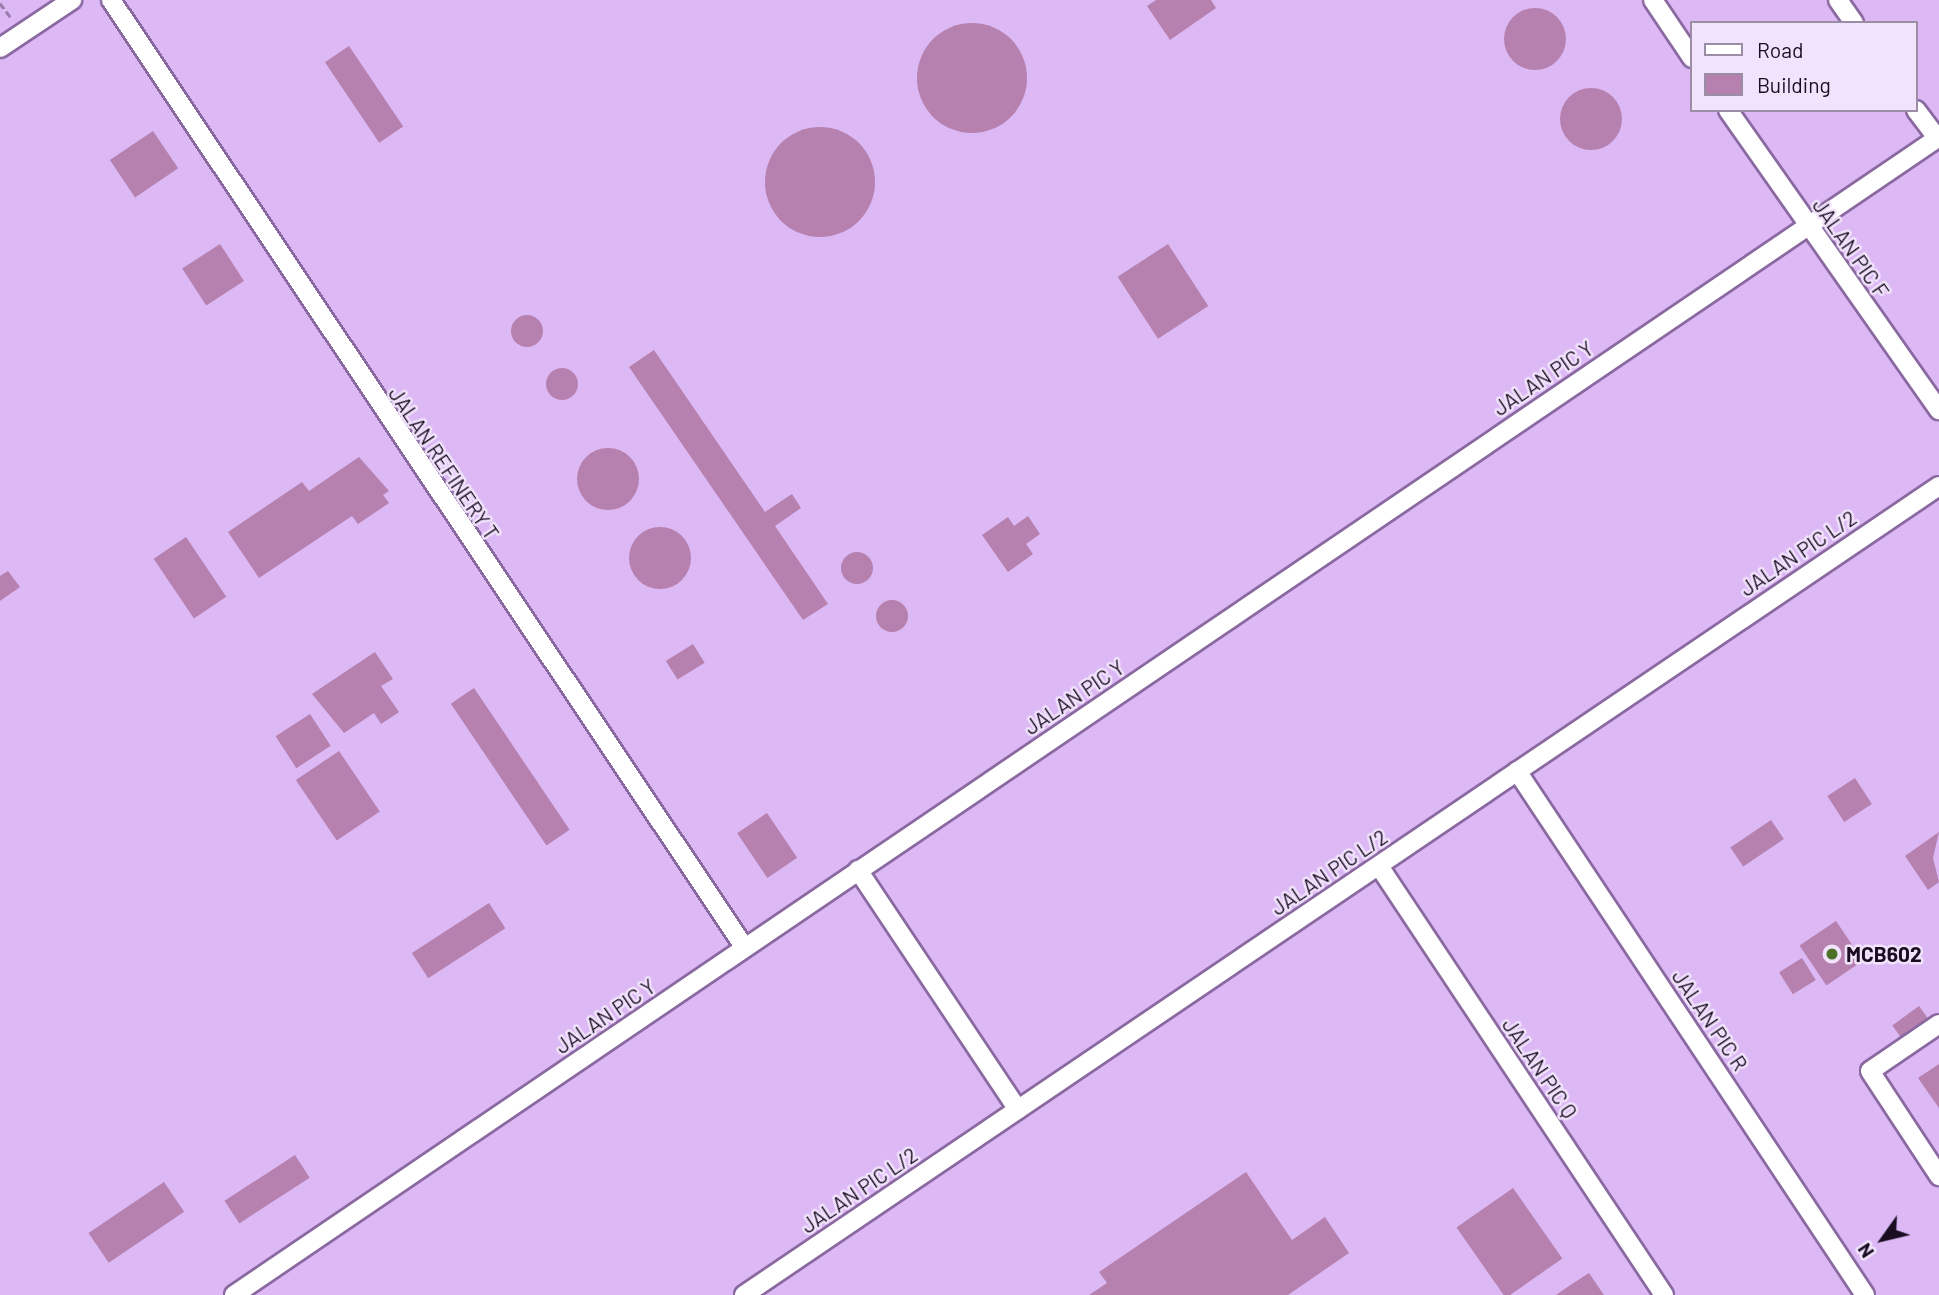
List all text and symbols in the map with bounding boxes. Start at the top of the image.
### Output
legend [1690,21,1918,112]
text: Road [1757,37,1803,62]
text: Building [1757,72,1831,97]
street label: JALAN PIC F [1808,194,1894,302]
street label: JALAN PIC Y [1488,335,1598,421]
street label: JALAN REFINERY T [384,382,504,544]
street label: JALAN PIC L/2 [1735,505,1861,601]
street label: JALAN PIC Y [1019,654,1129,740]
street label: JALAN PIC L/2 [1266,824,1392,920]
place label: MCB602 [1846,941,1922,967]
marker: MCB602 [1824,946,1840,962]
street label: JALAN PIC R [1667,965,1753,1075]
street label: JALAN PIC Y [550,973,660,1059]
street label: JALAN PIC Q [1497,1013,1583,1123]
street label: JALAN PIC L/2 [796,1142,922,1238]
north arrow [1848,1204,1918,1274]
text: N [1852,1239,1878,1263]

